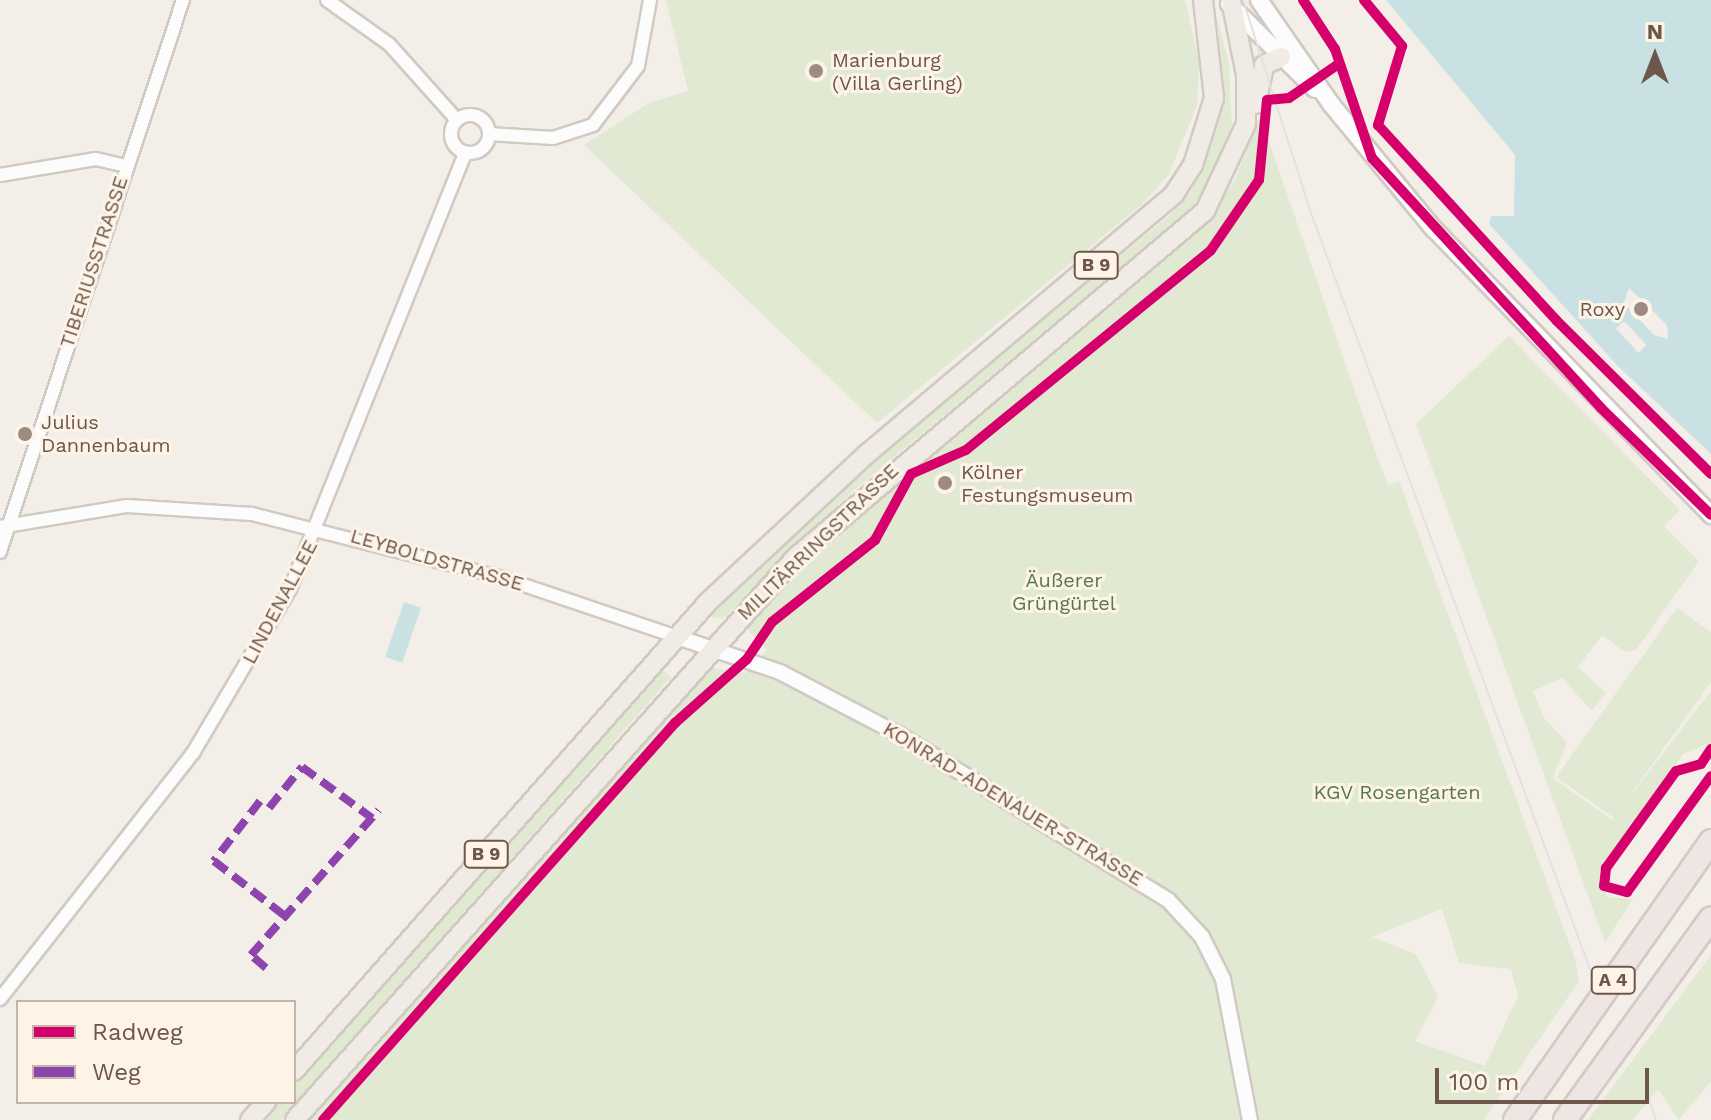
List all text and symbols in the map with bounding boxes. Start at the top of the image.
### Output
north arrow [1615,16,1695,96]
text: N [1647,19,1663,44]
place label: Marienburg (Villa Gerling) [832,48,963,95]
marker: Marienburg (Villa Gerling) [807,62,825,80]
street label: TIBERIUSSTRASSE [55,173,133,351]
road number: B 9 [1072,251,1120,279]
place label: Roxy [1579,297,1625,321]
marker: Roxy [1632,300,1650,318]
place label: Julius Dannenbaum [41,410,171,457]
marker: Julius Dannenbaum [16,425,34,443]
street label: MILITÄRRINGSTRASSE [732,459,904,625]
place label: Kölner Festungsmuseum [961,460,1133,507]
marker: Kölner Festungsmuseum [936,474,954,492]
street label: LEYBOLDSTRASSE [348,524,526,596]
street label: LINDENALLEE [237,536,323,668]
park label: Äußerer Grüngürtel [1012,569,1116,616]
street label: KONRAD-ADENAUER-STRASSE [879,717,1147,891]
park label: KGV Rosengarten [1313,780,1481,804]
road number: B 9 [462,840,510,868]
road number: A 4 [1589,966,1637,994]
legend [16,1000,296,1104]
text: Radweg [92,1018,183,1046]
scale bar [1439,1052,1653,1102]
text: Weg [92,1058,141,1086]
text: 100 m [1449,1068,1519,1096]

